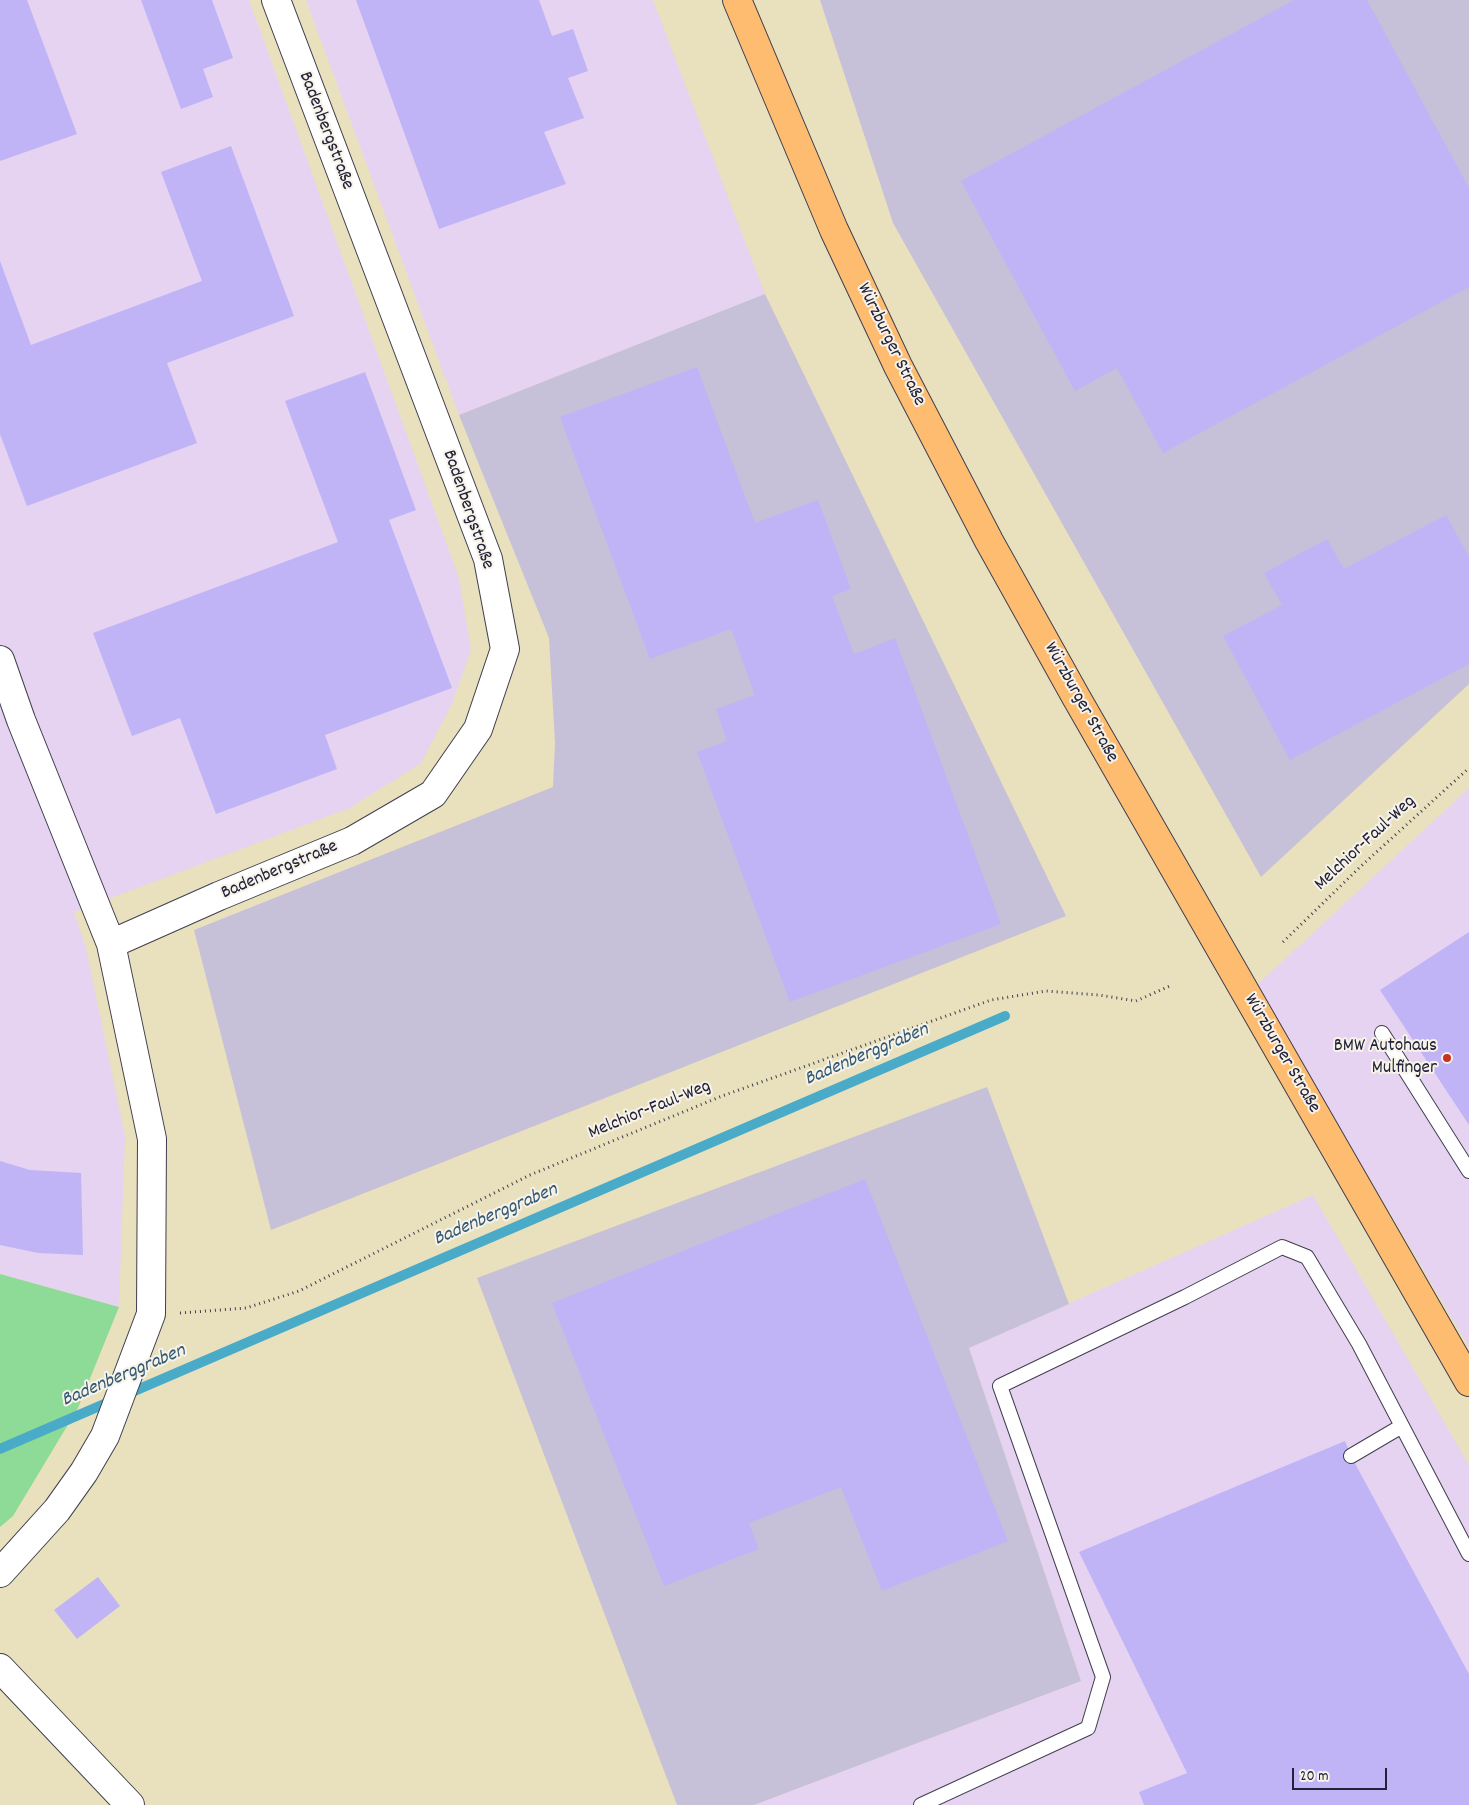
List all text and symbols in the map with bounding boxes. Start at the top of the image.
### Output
street label: Badenbergstraße [292,69,358,193]
street label: Würzburger Straße [850,280,930,410]
street label: Badenbergstraße [436,448,498,572]
street label: Würzburger Straße [1038,639,1122,767]
street label: Melchior-Faul-Weg [1311,791,1421,897]
street label: Badenbergstraße [218,836,342,906]
street label: Würzburger Straße [1238,990,1324,1118]
water label: Badenberggraben [801,1019,933,1093]
place label: BMW Autohaus Mulfinger [1334,1036,1437,1080]
marker: BMW Autohaus Mulfinger [1441,1052,1453,1064]
street label: Melchior-Faul-Weg [585,1076,715,1146]
water label: Badenberggraben [430,1179,562,1253]
water label: Badenberggraben [58,1340,190,1414]
scale bar [1294,1758,1389,1790]
text: 20 m [1300,1766,1328,1788]

